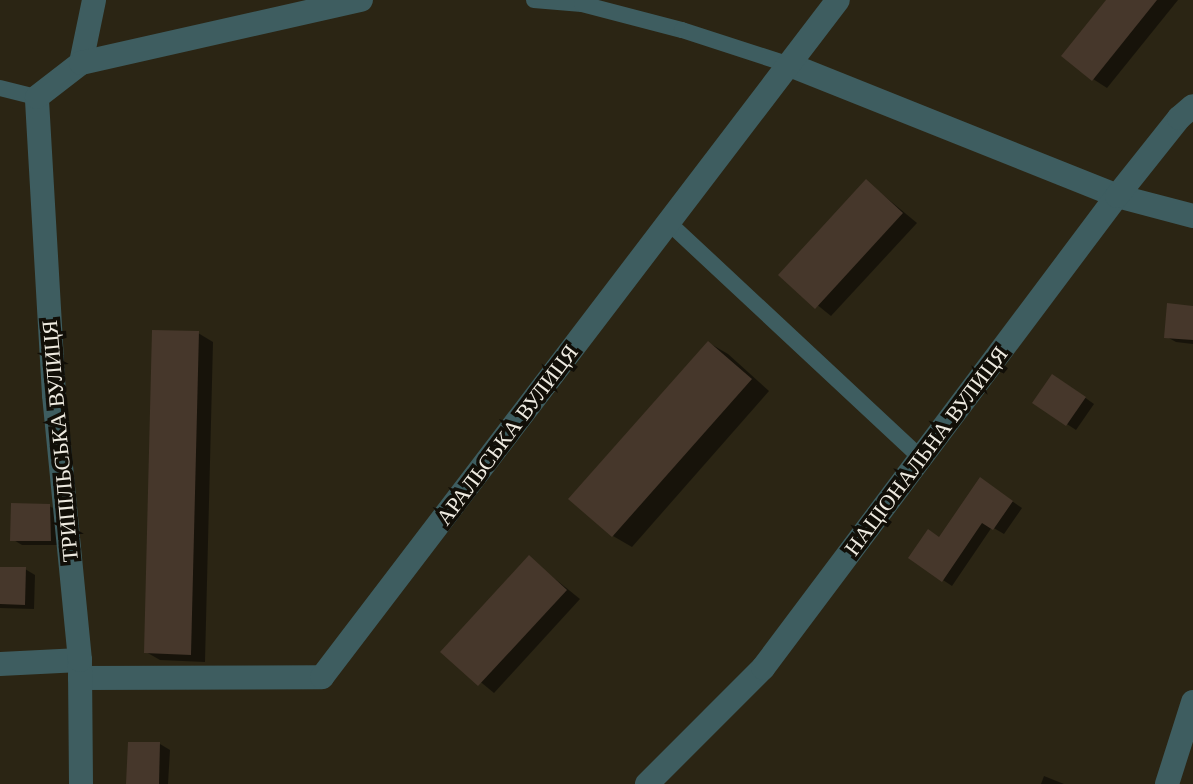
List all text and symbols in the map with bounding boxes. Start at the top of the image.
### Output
street label: ТРИПІЛЬСЬКА ВУЛИЦЯ [36,319,84,563]
street label: АРАЛЬСЬКА ВУЛИЦЯ [431,340,583,530]
street label: НАЦІОНАЛЬНА ВУЛИЦЯ [839,341,1013,561]

